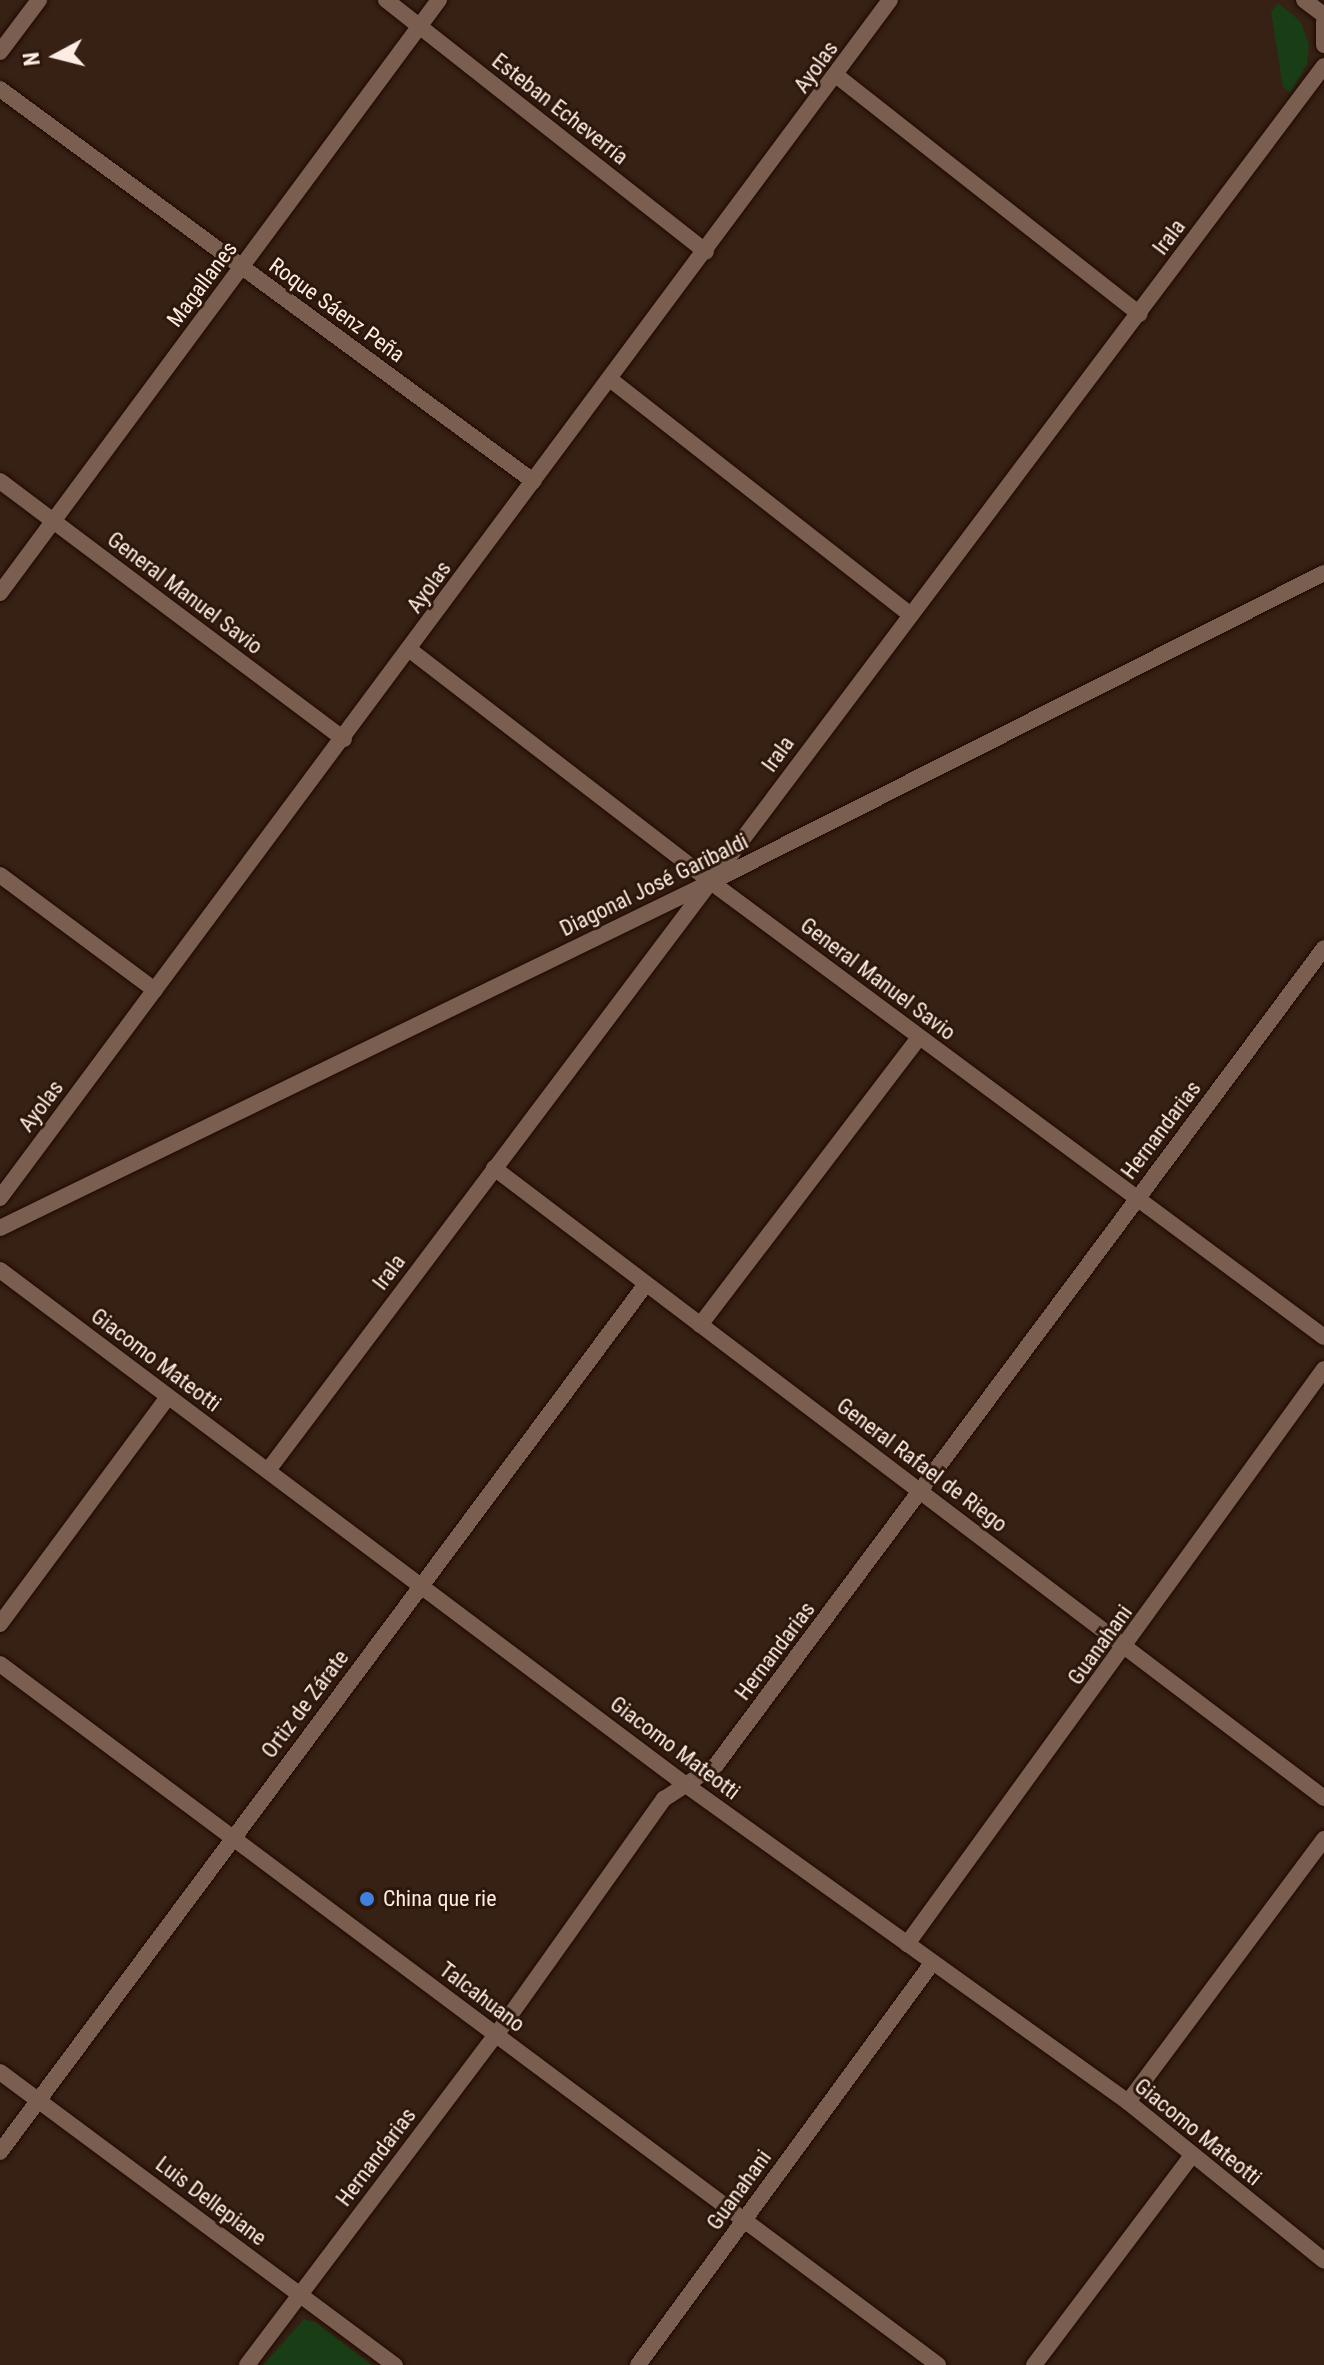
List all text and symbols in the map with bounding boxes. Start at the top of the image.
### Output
north arrow [16,16,96,96]
street label: Ayolas [788,36,844,98]
street label: Esteban Echeverría [487,48,633,170]
text: N [18,51,45,67]
street label: Irala [1147,214,1191,260]
street label: Magallanes [161,236,243,332]
street label: Roque Sáenz Peña [264,252,410,368]
street label: General Manuel Savio [102,526,268,660]
street label: Ayolas [401,556,457,618]
street label: Irala [756,731,800,777]
street label: Diagonal José Garibaldi [556,828,752,942]
street label: General Manuel Savio [795,912,961,1046]
street label: Ayolas [13,1075,69,1137]
street label: Hernandarias [1115,1076,1207,1184]
street label: Irala [367,1249,411,1295]
street label: Giacomo Mateotti [86,1303,226,1417]
street label: General Rafael de Riego [832,1392,1012,1538]
street label: Hernandarias [729,1597,821,1705]
street label: Guanahani [1062,1600,1138,1690]
street label: Ortiz de Zárate [256,1645,354,1763]
street label: Giacomo Mateotti [605,1691,745,1805]
place label: China que rie [383,1886,496,1912]
marker: China que rie [358,1890,376,1908]
street label: Talcahuano [434,1956,530,2038]
street label: Giacomo Mateotti [1129,2073,1267,2191]
street label: Hernandarias [330,2103,422,2211]
street label: Guanahani [701,2145,777,2235]
street label: Luis Dellepiane [151,2151,271,2251]

